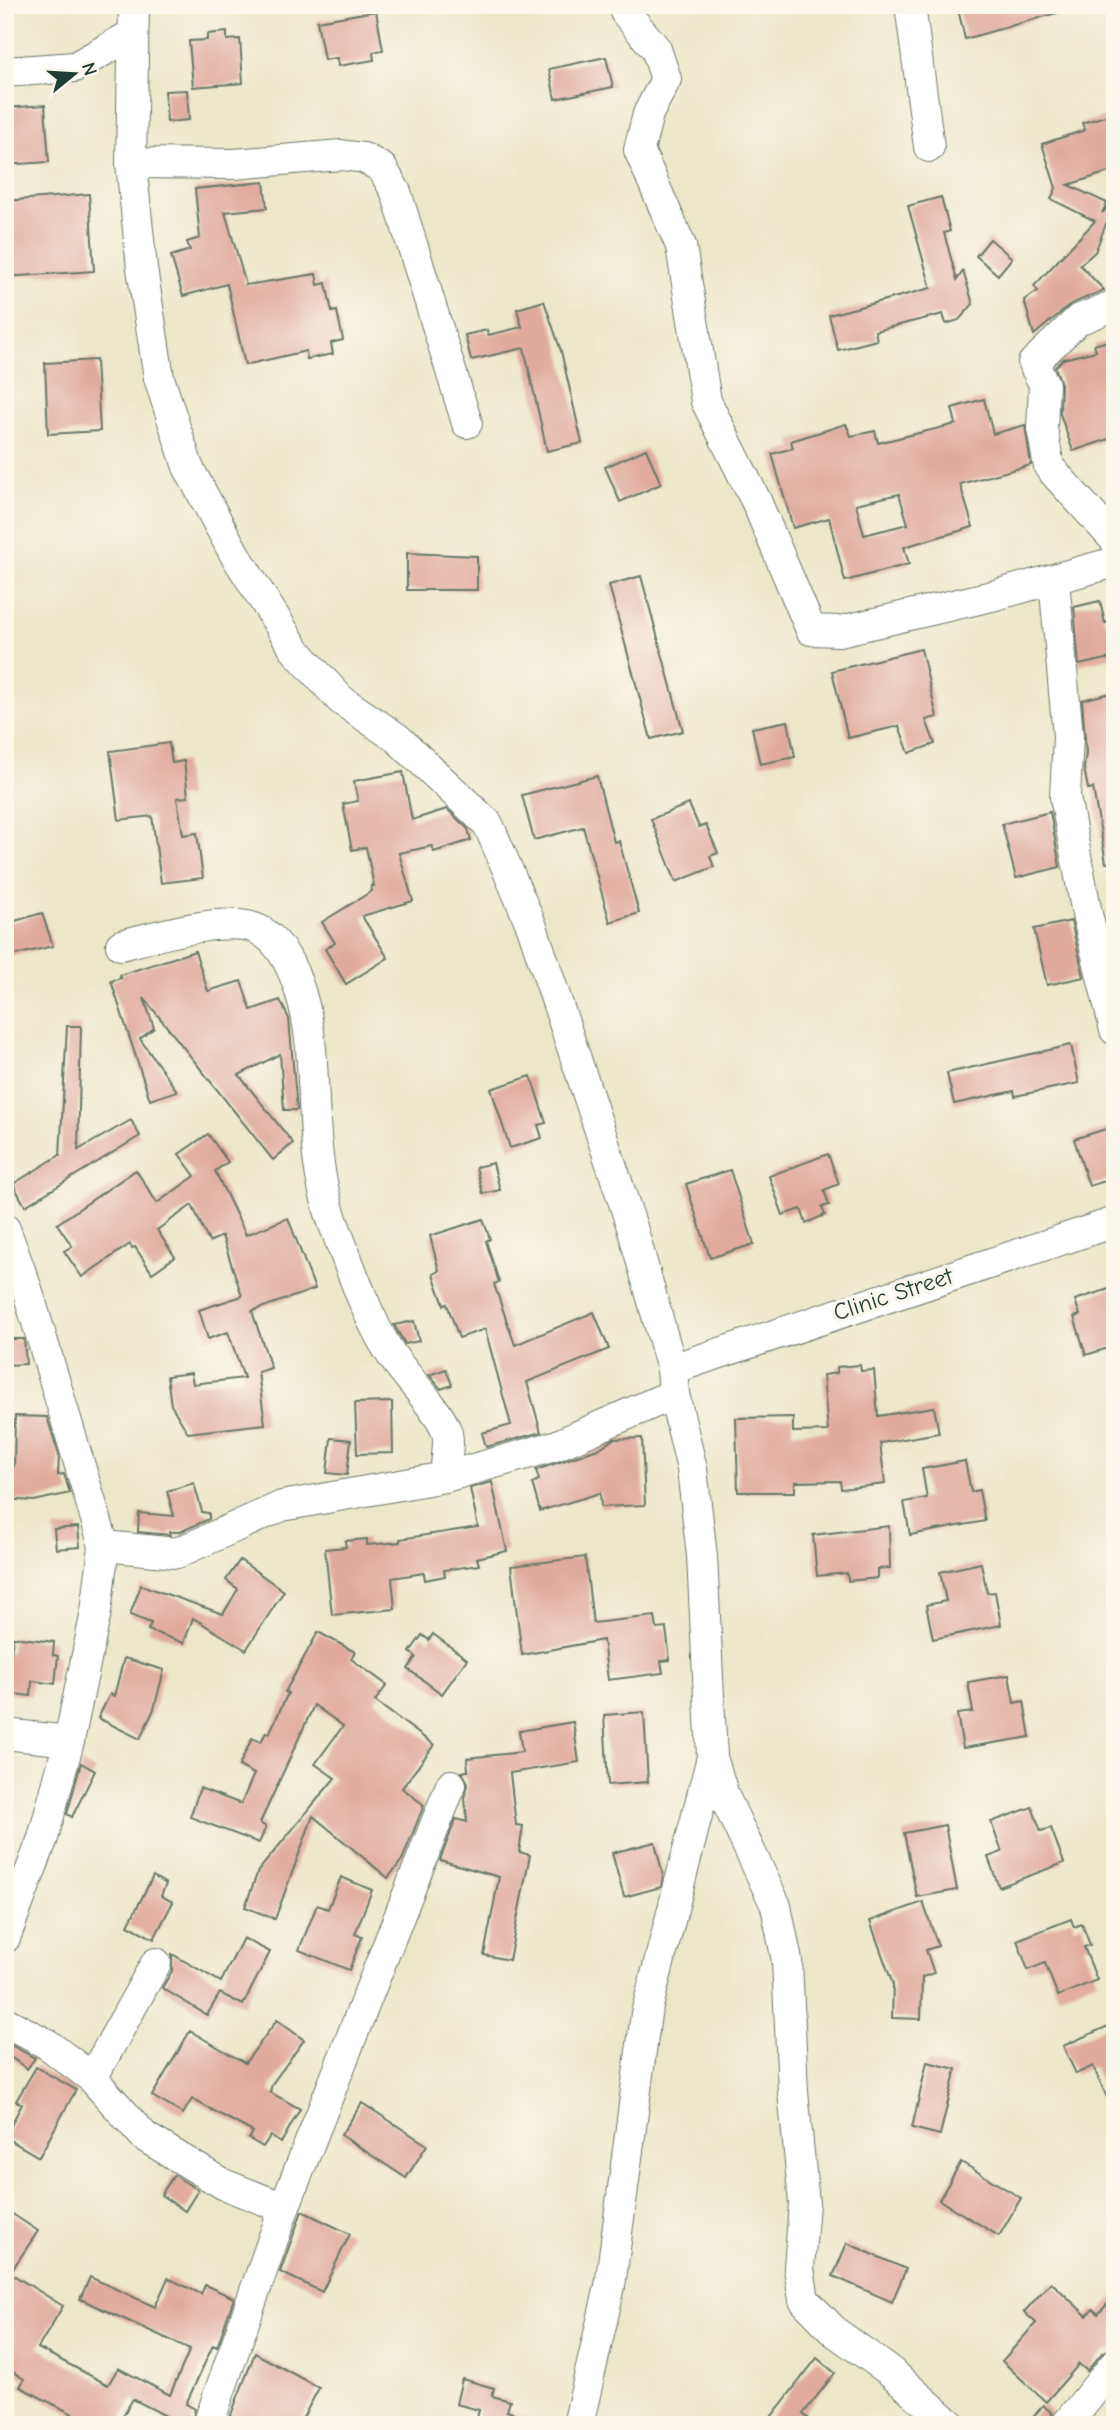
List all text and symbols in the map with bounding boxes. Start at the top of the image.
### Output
north arrow [38,38,108,108]
text: N [77,60,102,78]
street label: Clinic Street [830,1261,957,1326]

